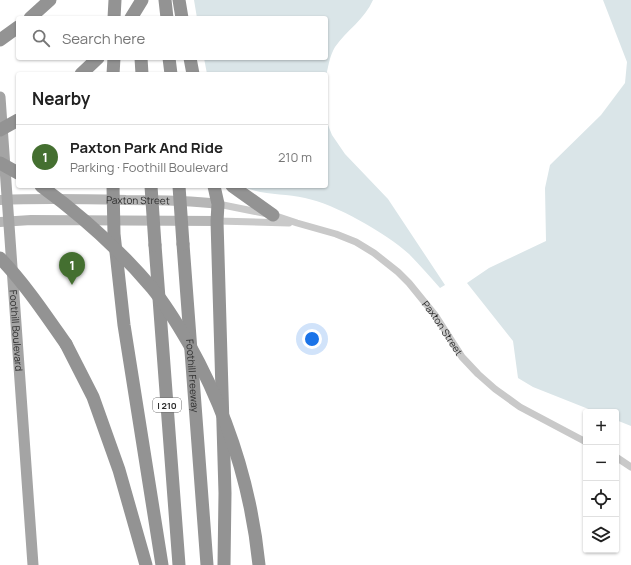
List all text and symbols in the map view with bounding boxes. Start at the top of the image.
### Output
search box [16,16,328,60]
icon: search [30,27,52,49]
text: Search here [62,28,145,49]
text: Nearby [32,87,90,110]
text: Paxton Park And Ride [70,137,223,158]
text: 1 [42,148,48,166]
text: 210 m [278,148,312,166]
text: Parking · Foothill Boulevard [70,158,228,176]
street label: Paxton Street [106,193,170,207]
pin: 1 [59,252,85,285]
street label: Foothill Boulevard [7,289,26,372]
street label: Paxton Street [419,298,466,358]
your location [302,329,322,349]
street label: Foothill Freeway [183,338,203,414]
road number: I 210 [153,398,181,412]
map controls [583,409,619,553]
button: + [583,409,619,445]
button: − [583,445,619,481]
button: locate [583,481,619,517]
button: layers [583,517,619,553]

